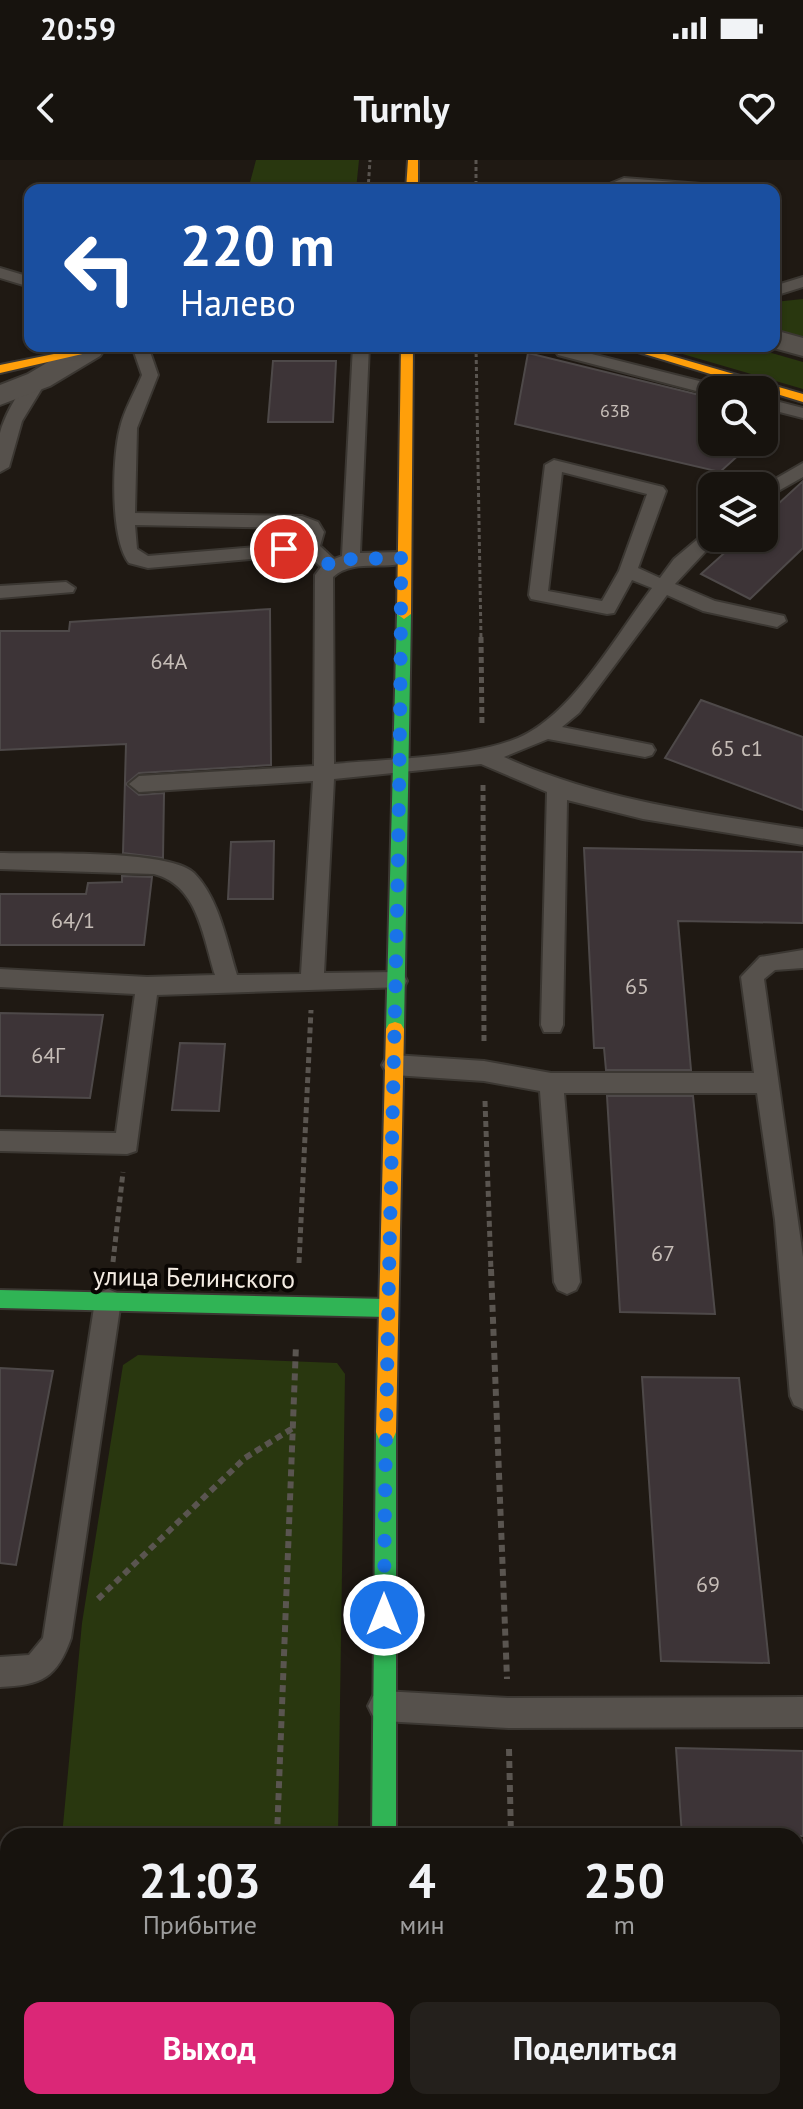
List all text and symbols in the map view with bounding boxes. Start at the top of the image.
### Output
text: 20:59 [40,9,116,48]
text: Turnly [353,85,450,132]
icon: back [24,86,68,130]
icon: heart [735,86,779,130]
text: 220 m [180,209,335,281]
icon: left [48,216,152,320]
text: Налево [180,279,296,326]
map controls [698,376,778,552]
button: search [698,376,778,456]
house number: 63В [600,399,630,422]
button: layers [698,472,778,552]
pin [250,515,318,583]
icon: arrive [262,527,306,571]
house number: 64А [151,647,188,675]
house number: 65 с1 [711,734,763,762]
house number: 64/1 [51,906,95,934]
house number: 65 [625,972,649,1000]
house number: 64Г [31,1041,66,1069]
house number: 67 [651,1239,675,1267]
street label: улица Белинского [93,1259,295,1295]
house number: 69 [696,1570,720,1598]
position arrow [342,1573,426,1657]
text: 21:03 [139,1849,261,1911]
text: 4 [408,1849,436,1911]
text: 250 [583,1849,665,1911]
text: Прибытие [143,1908,257,1941]
text: мин [400,1908,445,1941]
text: m [614,1908,635,1941]
button: Выход [24,2002,394,2094]
button: Поделиться [410,2002,780,2094]

